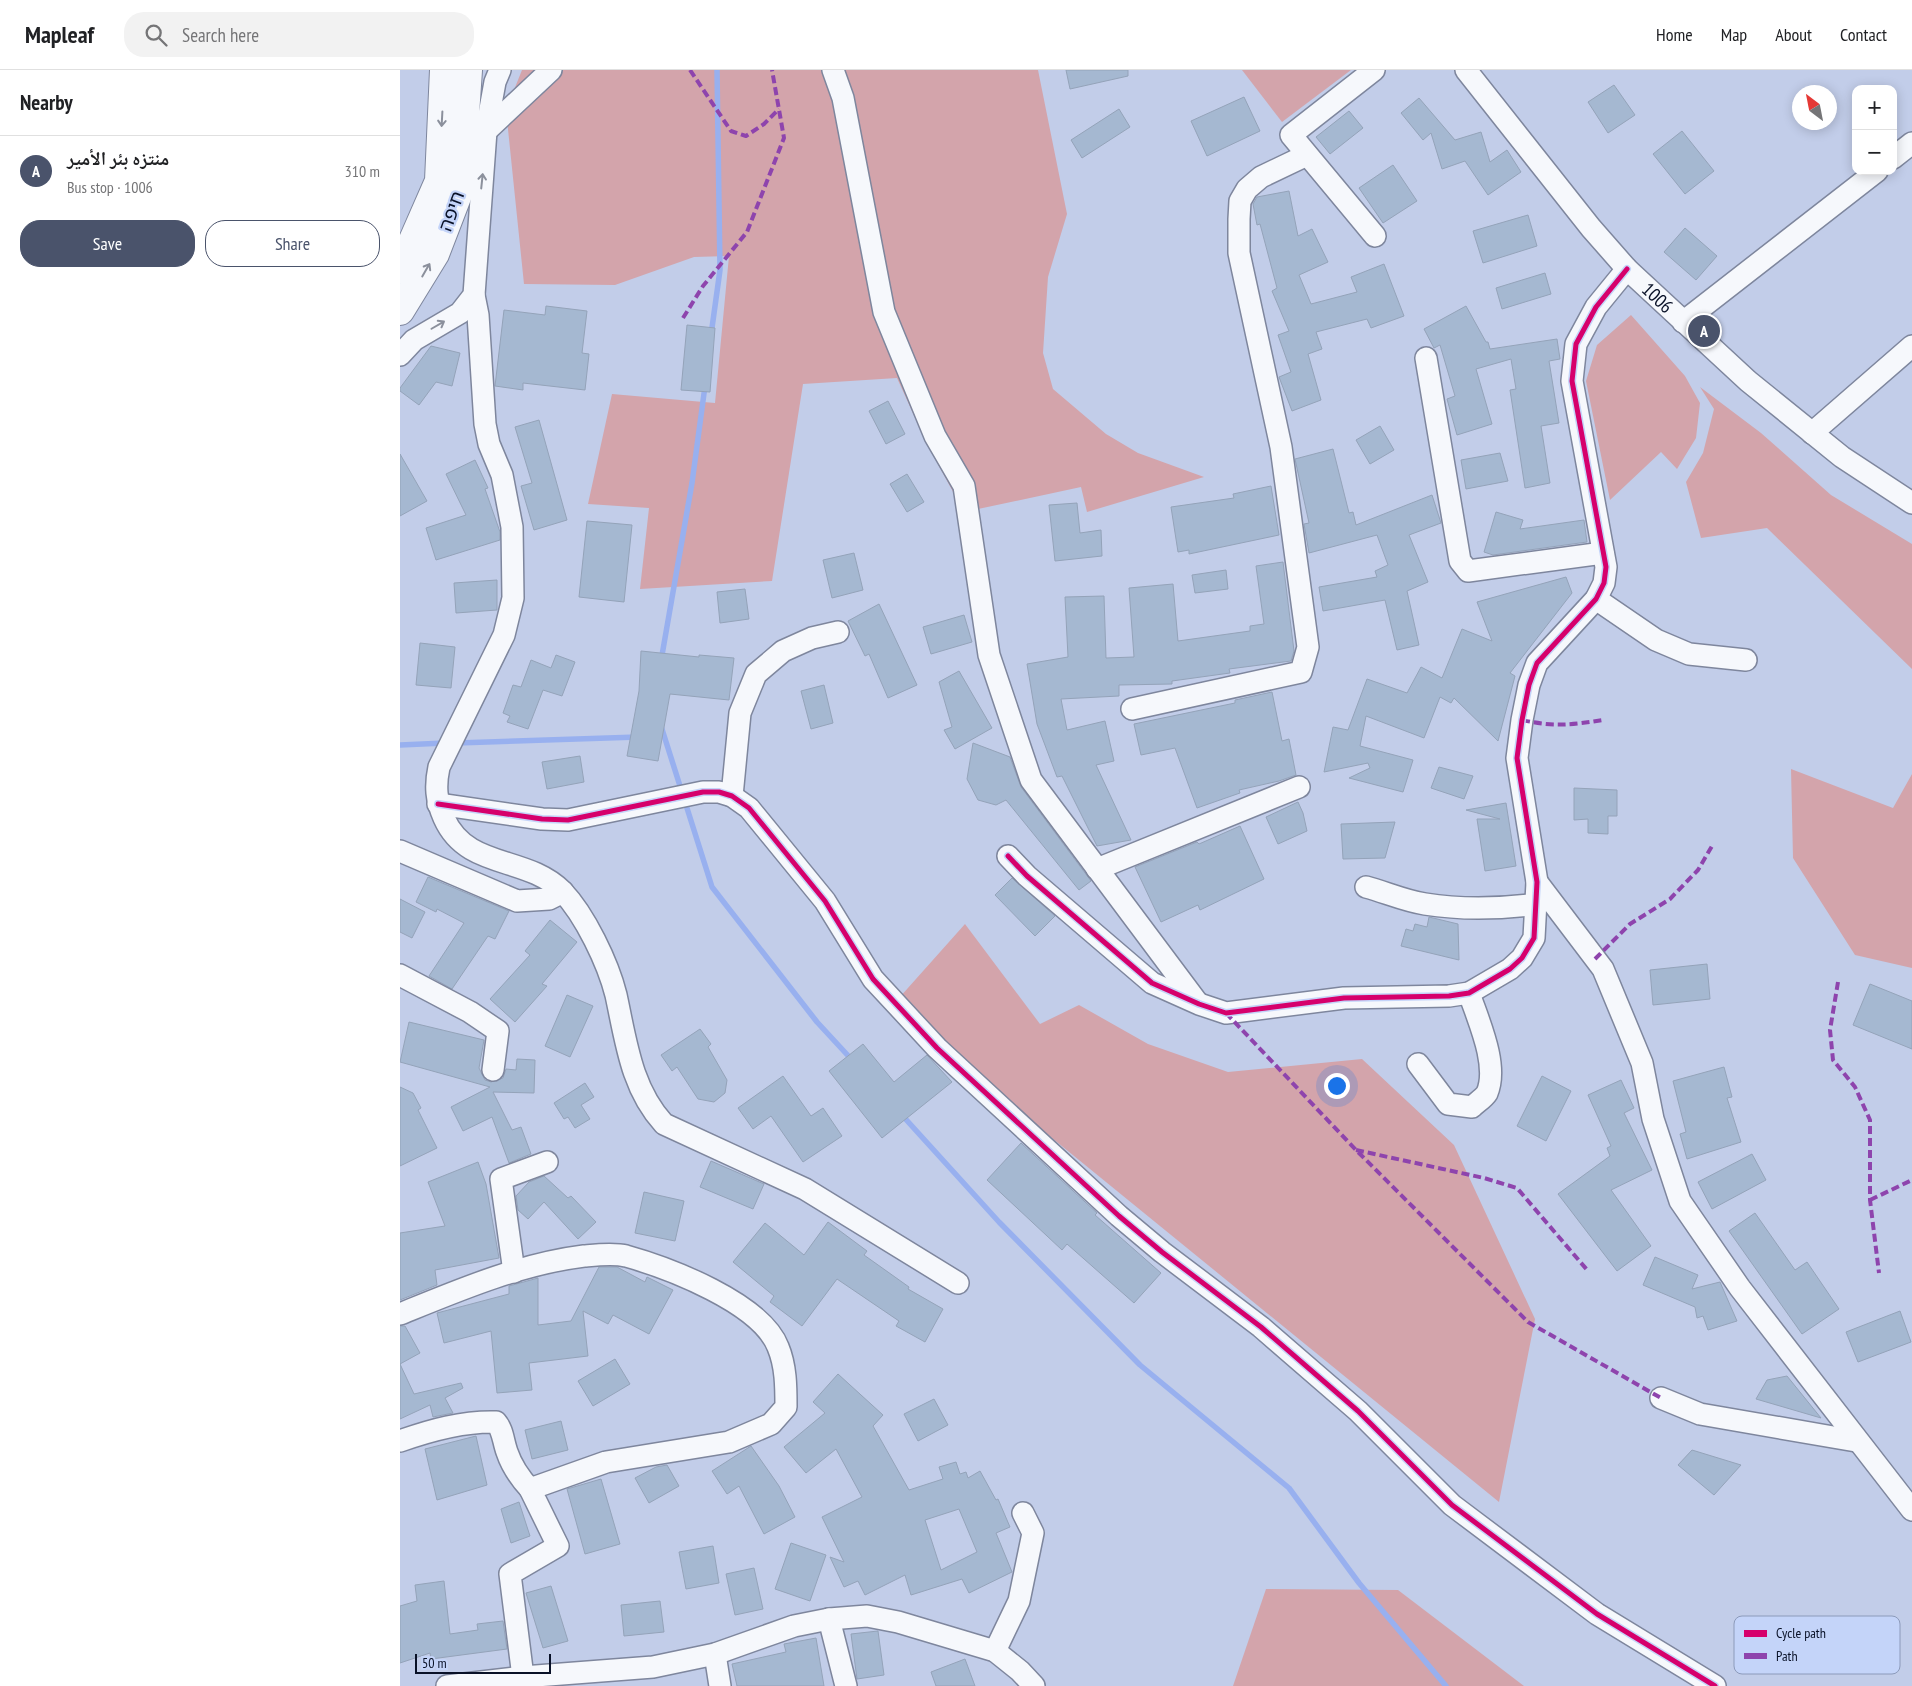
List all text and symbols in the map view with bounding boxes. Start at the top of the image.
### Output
search box [124,12,474,57]
text: Mapleaf [25,19,94,50]
icon: search [142,21,170,49]
text: Search here [182,23,259,47]
text: Home [1656,23,1693,46]
text: Map [1721,23,1747,46]
text: About [1775,23,1812,46]
text: Contact [1840,23,1887,46]
north arrow [1792,85,1837,130]
map controls [1852,85,1897,175]
button: + [1852,85,1897,130]
text: Nearby [20,89,73,116]
one-way arrow [437,110,447,126]
button: − [1852,130,1897,175]
text: منتزه بئر الأمير [67,146,169,170]
text: A [32,161,40,181]
text: 310 m [345,161,380,181]
one-way arrow [478,173,487,189]
text: Bus stop · 1006 [67,177,153,197]
street label: חיפה [433,188,469,234]
button: Save [20,220,195,267]
button: Share [205,220,380,267]
one-way arrow [421,263,431,278]
street label: 1006 [1637,277,1679,318]
pin: A [1688,312,1720,350]
one-way arrow [431,320,445,330]
your location [1324,1073,1350,1099]
legend [1734,1616,1900,1674]
text: Cycle path [1776,1624,1826,1642]
text: Path [1776,1647,1798,1665]
scale bar [415,1651,551,1674]
text: 50 m [422,1654,447,1672]

